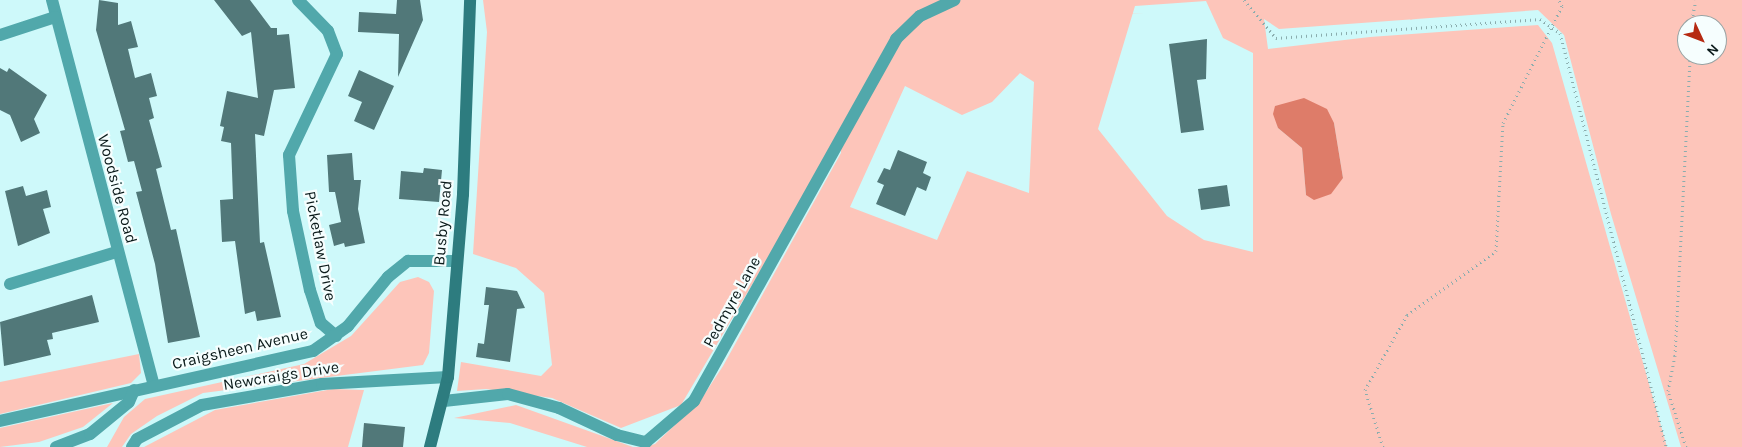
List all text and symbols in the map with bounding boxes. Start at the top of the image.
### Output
north arrow [1677,15,1727,65]
text: N [1703,40,1722,59]
street label: Woodside Road [93,132,141,246]
street label: Busby Road [430,180,456,266]
street label: Picketlaw Drive [300,190,340,302]
street label: Pedmyre Lane [699,253,765,351]
street label: Craigsheen Avenue [170,324,310,374]
street label: Newcraigs Drive [222,357,340,395]

